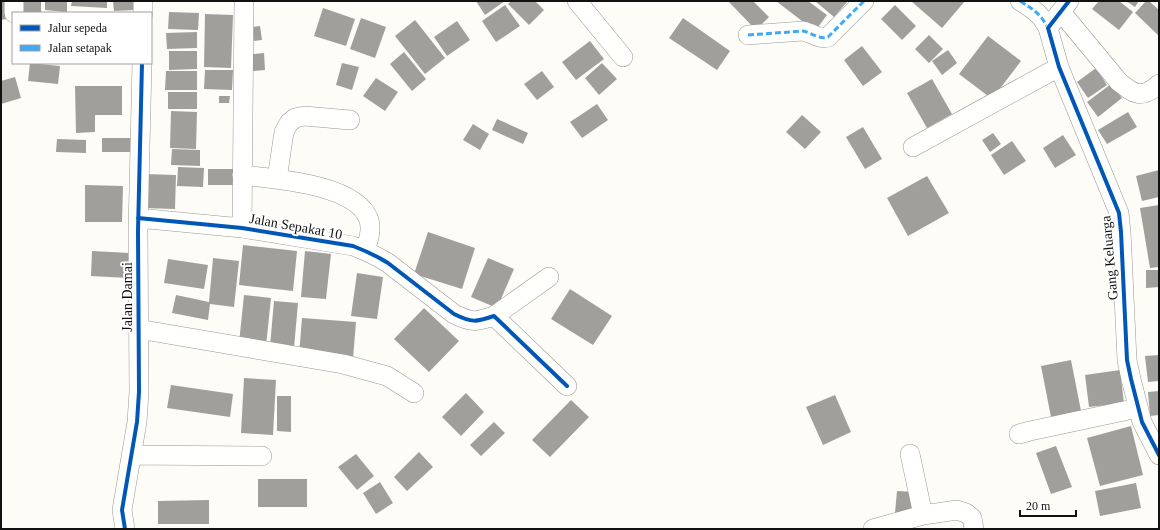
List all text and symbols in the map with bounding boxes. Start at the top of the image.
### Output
legend [12,12,152,64]
text: Jalur sepeda [48,21,108,35]
text: Jalan setapak [48,41,112,55]
street label: Jalan Sepakat 10 [248,211,344,242]
street label: Gang Keluarga [1098,214,1121,301]
street label: Jalan Damai [120,262,135,332]
scale bar [1020,492,1076,518]
text: 20 m [1026,499,1051,513]

